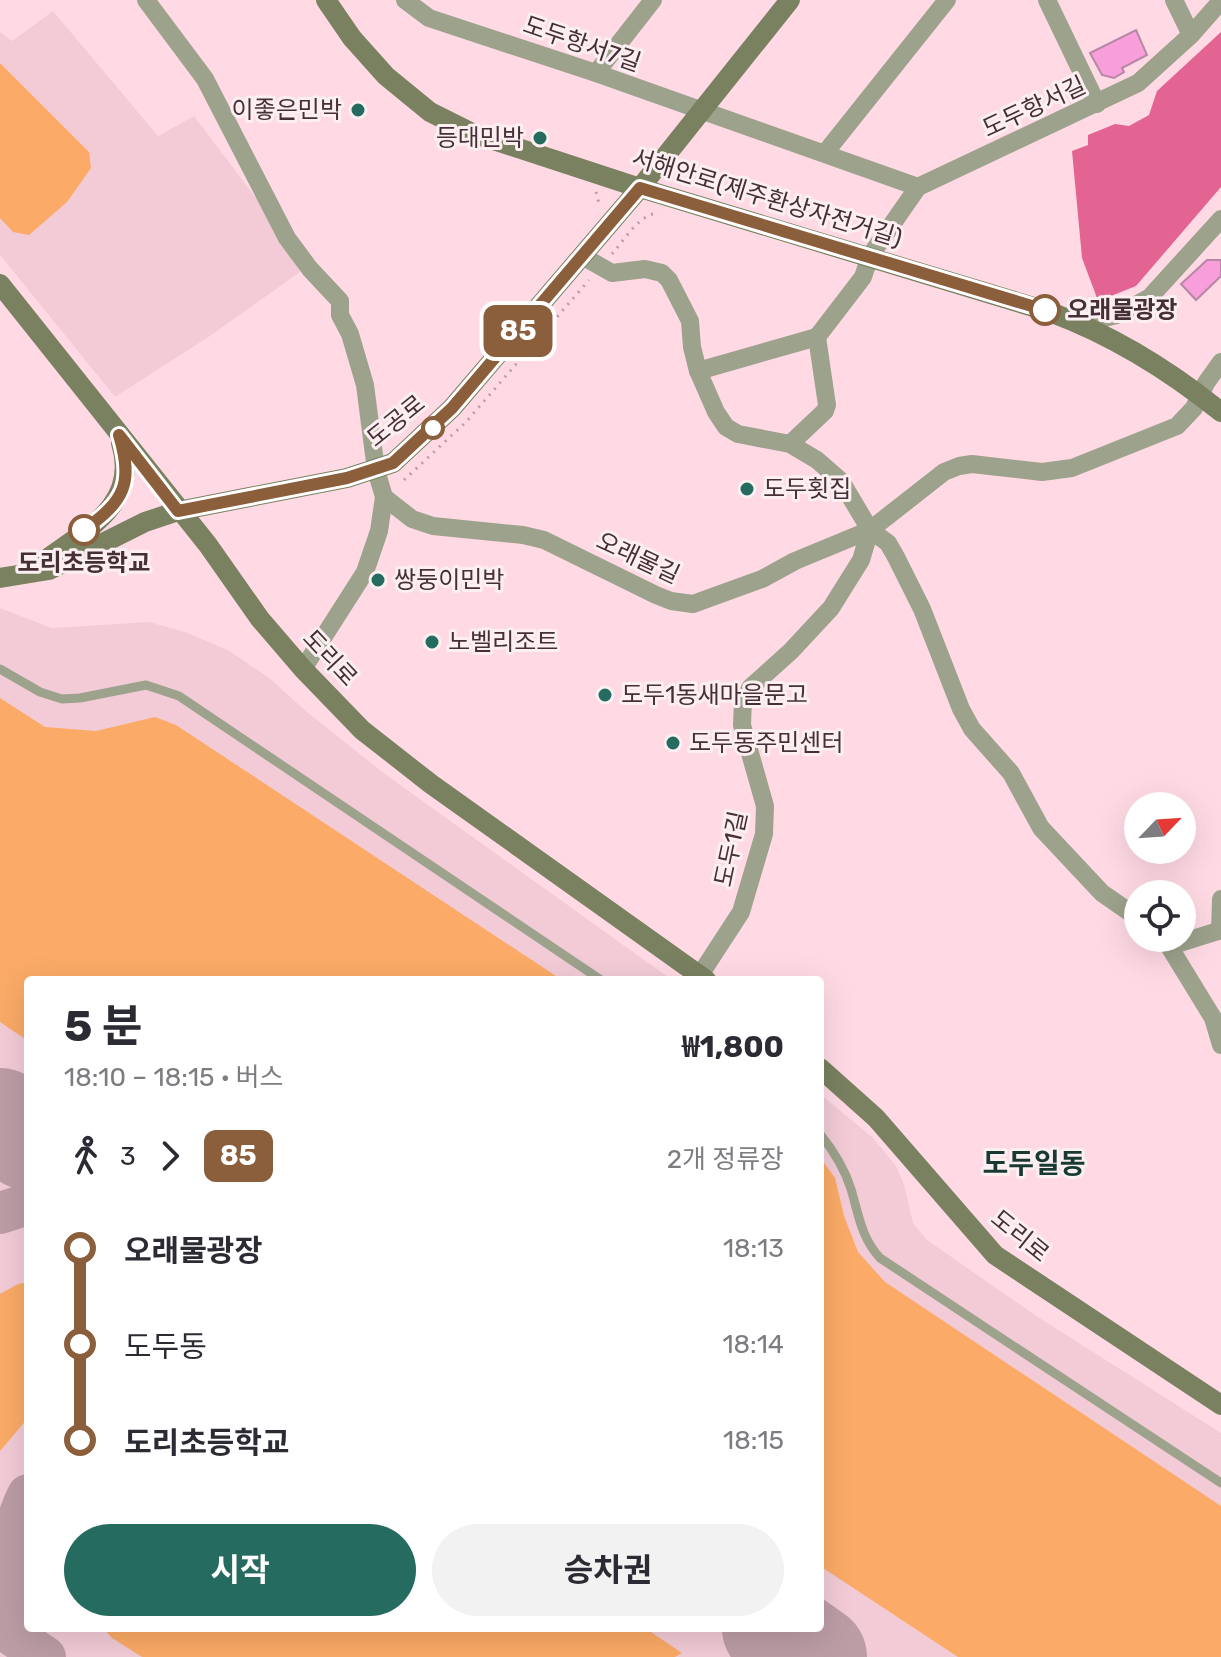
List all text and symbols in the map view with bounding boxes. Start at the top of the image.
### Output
street label: 도두항서7길 [519,11,645,77]
street label: 도두항서길 [978,71,1090,143]
place label: 이좋은민박 [232,96,342,124]
marker: 이좋은민박 [349,101,367,119]
place label: 등대민박 [436,124,524,152]
marker: 등대민박 [531,129,549,147]
street label: 서해안로(제주환상자전거길) [628,143,906,253]
marker: 오래물광장 [1030,295,1060,325]
place label: 오래물광장 [1067,296,1177,324]
line badge: 85 [482,305,554,357]
text: 85 [499,314,537,347]
street label: 도공로 [361,389,431,453]
unlabelled marker [422,417,444,439]
place label: 도두횟집 [763,475,851,503]
marker: 도두횟집 [738,480,756,498]
marker: 도리초등학교 [69,515,99,545]
street label: 오래물길 [592,527,684,589]
place label: 도리초등학교 [18,549,150,577]
place label: 쌍둥이민박 [394,566,504,594]
marker: 쌍둥이민박 [369,571,387,589]
street label: 도리로 [297,624,363,692]
place label: 노벨리조트 [448,628,558,656]
marker: 노벨리조트 [423,633,441,651]
place label: 도두1동새마을문고 [621,681,808,709]
marker: 도두1동새마을문고 [596,686,614,704]
place label: 도두동주민센터 [689,729,844,757]
marker: 도두동주민센터 [664,734,682,752]
north arrow [1124,792,1196,864]
map controls [1124,792,1196,952]
street label: 도두1길 [709,809,753,889]
button: locate [1124,880,1196,952]
text: 5 분 [64,1000,142,1052]
text: ₩1,800 [682,1029,784,1065]
text: 18:10 – 18:15 · 버스 [64,1062,284,1093]
icon: walk [64,1134,108,1178]
icon: forward [148,1134,192,1178]
text: 85 [220,1139,257,1172]
text: 3 [120,1141,136,1172]
text: 2개 정류장 [667,1144,784,1175]
district label: 도두일동 [982,1147,1086,1180]
street label: 도리로 [985,1204,1055,1268]
text: 오래물광장 [124,1233,262,1269]
text: 18:13 [723,1233,784,1264]
text: 도두동 [124,1329,207,1365]
text: 18:14 [722,1329,784,1360]
text: 도리초등학교 [124,1425,290,1461]
text: 18:15 [723,1425,784,1456]
button: 시작 [64,1524,416,1616]
button: 승차권 [432,1524,784,1616]

